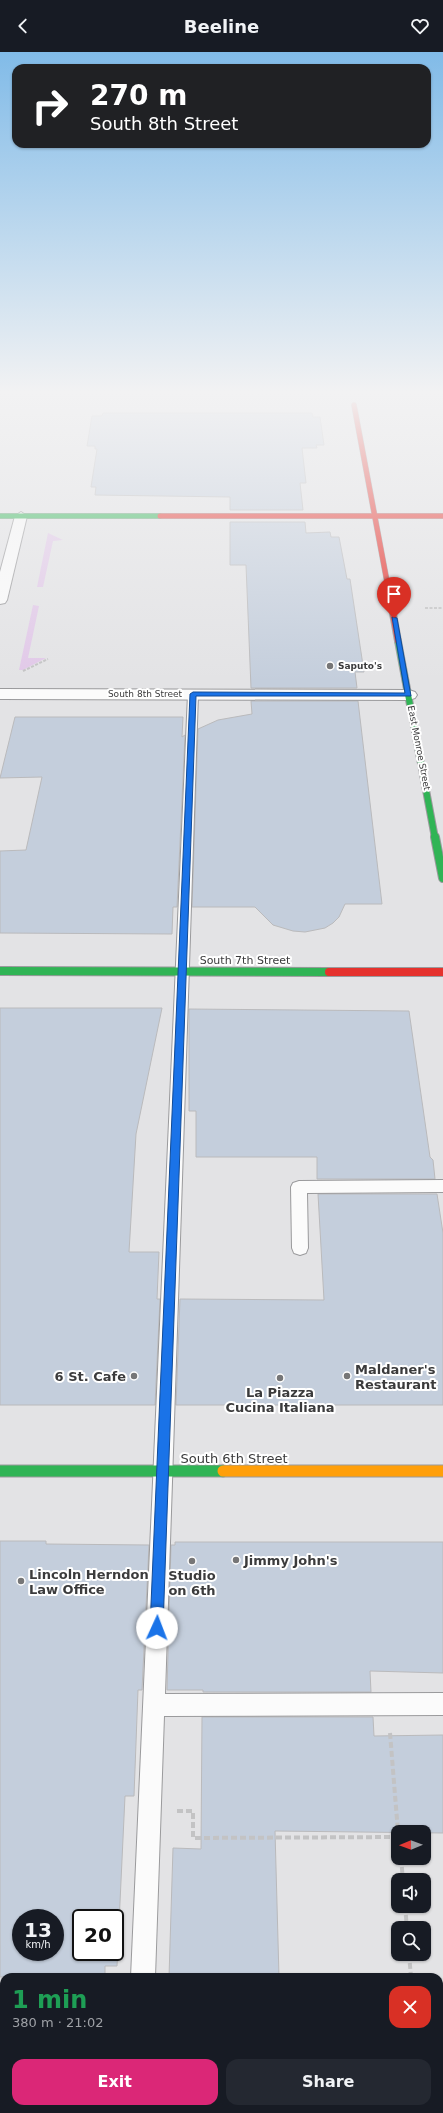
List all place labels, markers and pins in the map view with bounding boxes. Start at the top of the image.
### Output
pin [377,577,411,618]
marker: Saputo's [325,661,335,671]
place label: Saputo's [338,661,382,671]
place label: Maldaner's Restaurant [355,1362,436,1392]
place label: 6 St. Cafe [55,1369,126,1384]
marker: 6 St. Cafe [129,1371,139,1381]
marker: Maldaner's Restaurant [342,1371,352,1381]
marker: La Piazza Cucina Italiana [275,1373,285,1383]
place label: La Piazza Cucina Italiana [225,1385,335,1415]
place label: Jimmy John's [243,1553,338,1568]
marker: Jimmy John's [231,1555,241,1565]
marker: Studio on 6th [187,1556,197,1566]
place label: Lincoln Herndon Law Office [29,1567,149,1597]
place label: Studio on 6th [168,1568,216,1598]
marker: Lincoln Herndon Law Office [16,1576,26,1586]

